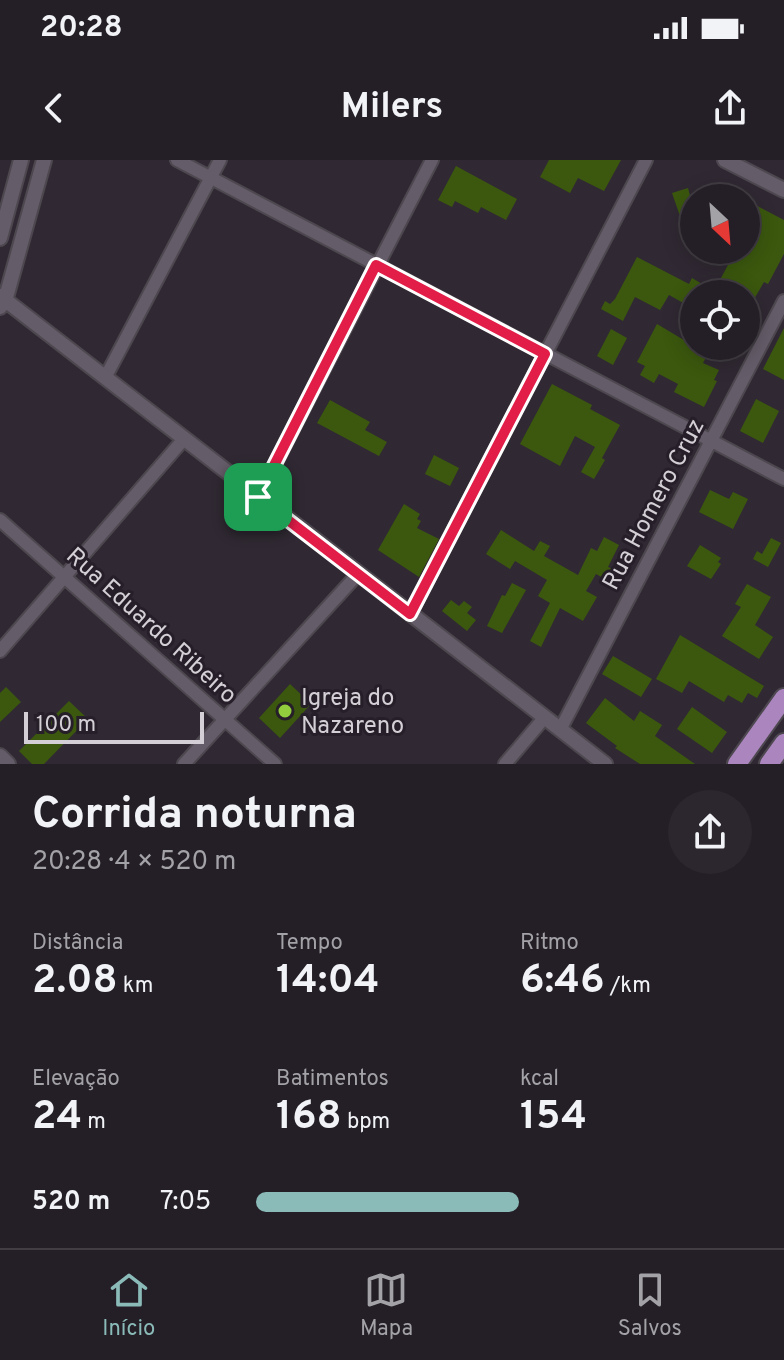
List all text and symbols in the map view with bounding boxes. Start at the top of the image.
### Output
text: 20:28 [40,10,123,47]
text: Milers [341,85,443,131]
icon: back [32,86,76,130]
icon: share [708,86,752,130]
north arrow [680,184,760,264]
map controls [680,184,760,360]
button: locate [680,280,760,360]
street label: Rua Homero Cruz [597,414,712,596]
pin [224,463,292,531]
icon: arrive [236,475,280,519]
street label: Rua Eduardo Ribeiro [59,542,242,711]
place label: Igreja do Nazareno [301,684,404,742]
marker: Igreja do Nazareno [276,702,294,720]
scale bar [24,708,204,744]
text: 100 m [36,712,96,739]
text: Corrida noturna [32,788,357,844]
button: share [668,790,752,874]
text: 20:28 · 4 × 520 m [32,846,236,879]
text: Distância [32,930,123,957]
text: Tempo [276,930,343,957]
text: Ritmo [520,930,579,957]
text: 2.08 [32,957,118,1007]
text: 14:04 [276,957,379,1007]
text: 6:46 [520,957,605,1007]
text: km [118,973,153,1000]
text: /km [605,973,651,1000]
text: Elevação [32,1066,120,1093]
text: Batimentos [276,1066,389,1093]
text: kcal [520,1066,559,1093]
text: 24 [32,1093,82,1143]
text: 168 [276,1093,342,1143]
text: 154 [520,1093,587,1143]
text: m [82,1109,106,1136]
text: bpm [342,1109,390,1136]
text: 520 m [32,1186,110,1219]
text: 7:05 [160,1186,211,1219]
tab: Início [102,1268,155,1343]
tab: Mapa [360,1268,413,1343]
tab: Salvos [618,1268,682,1343]

